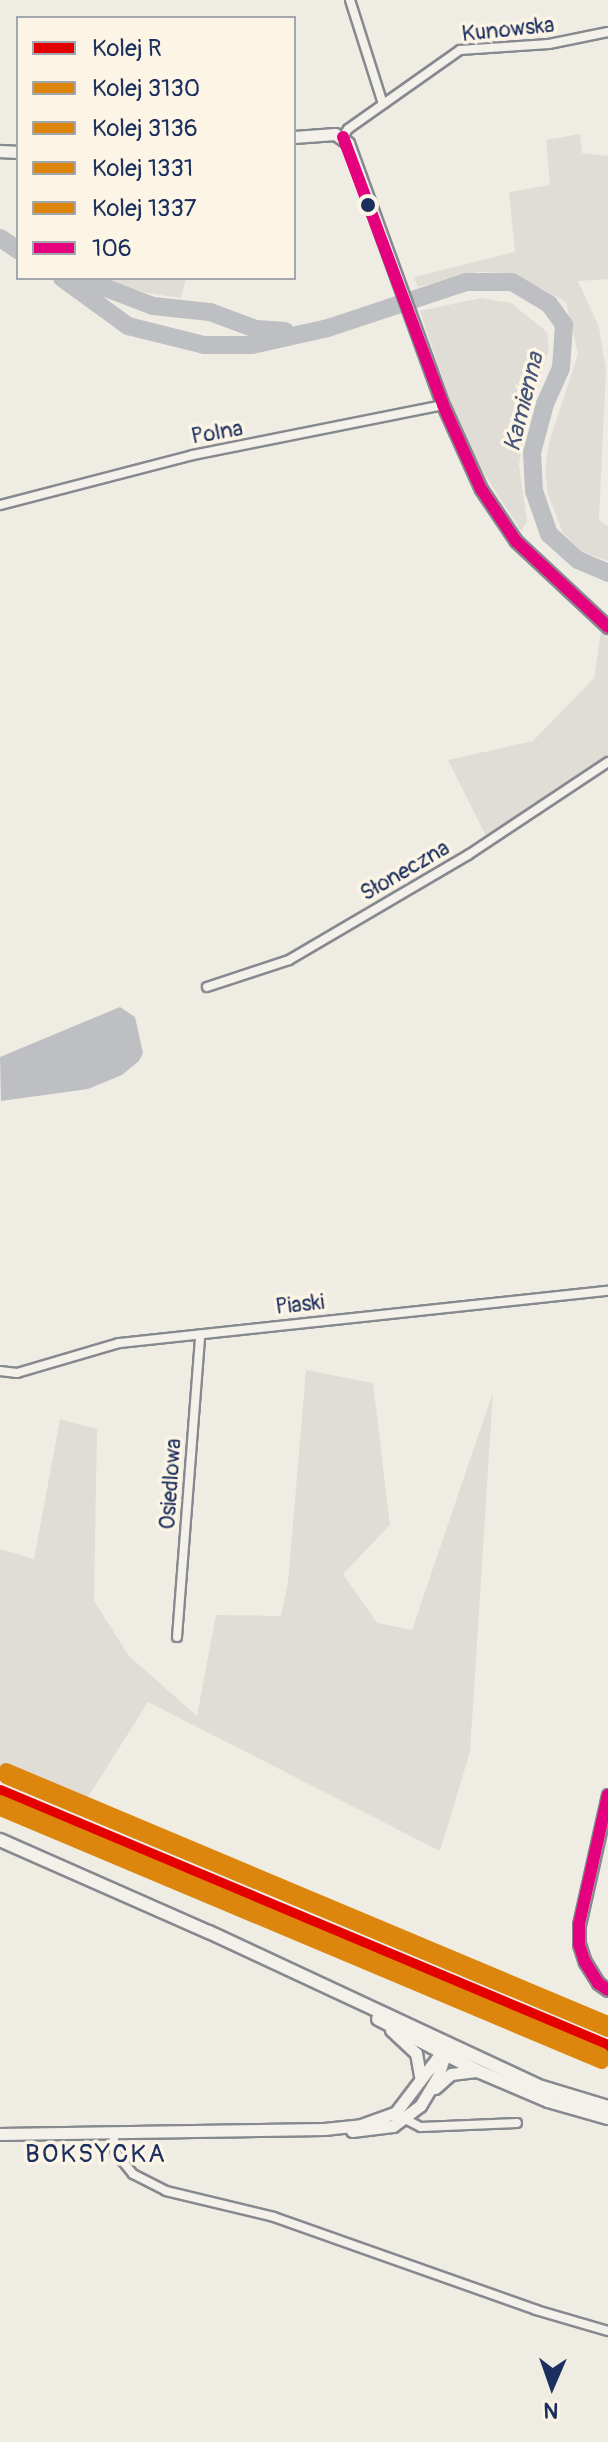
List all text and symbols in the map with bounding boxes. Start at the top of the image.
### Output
street label: Kunowska [460,12,556,48]
legend [16,16,296,280]
text: Kolej R [92,34,162,63]
text: Kolej 3130 [92,74,200,103]
text: Kolej 3136 [92,114,198,143]
text: Kolej 1331 [92,154,193,183]
text: Kolej 1337 [92,194,197,223]
unlabelled marker [360,197,376,213]
text: 106 [92,234,132,263]
water label: Kamienna [498,350,550,454]
street label: Polna [189,415,245,451]
street label: Słoneczna [356,835,454,907]
street label: Piaski [274,1289,326,1321]
street label: Osiedlowa [155,1438,187,1530]
district label: BOKSYCKA [25,2139,167,2171]
north arrow [512,2346,592,2426]
text: N [543,2396,559,2424]

